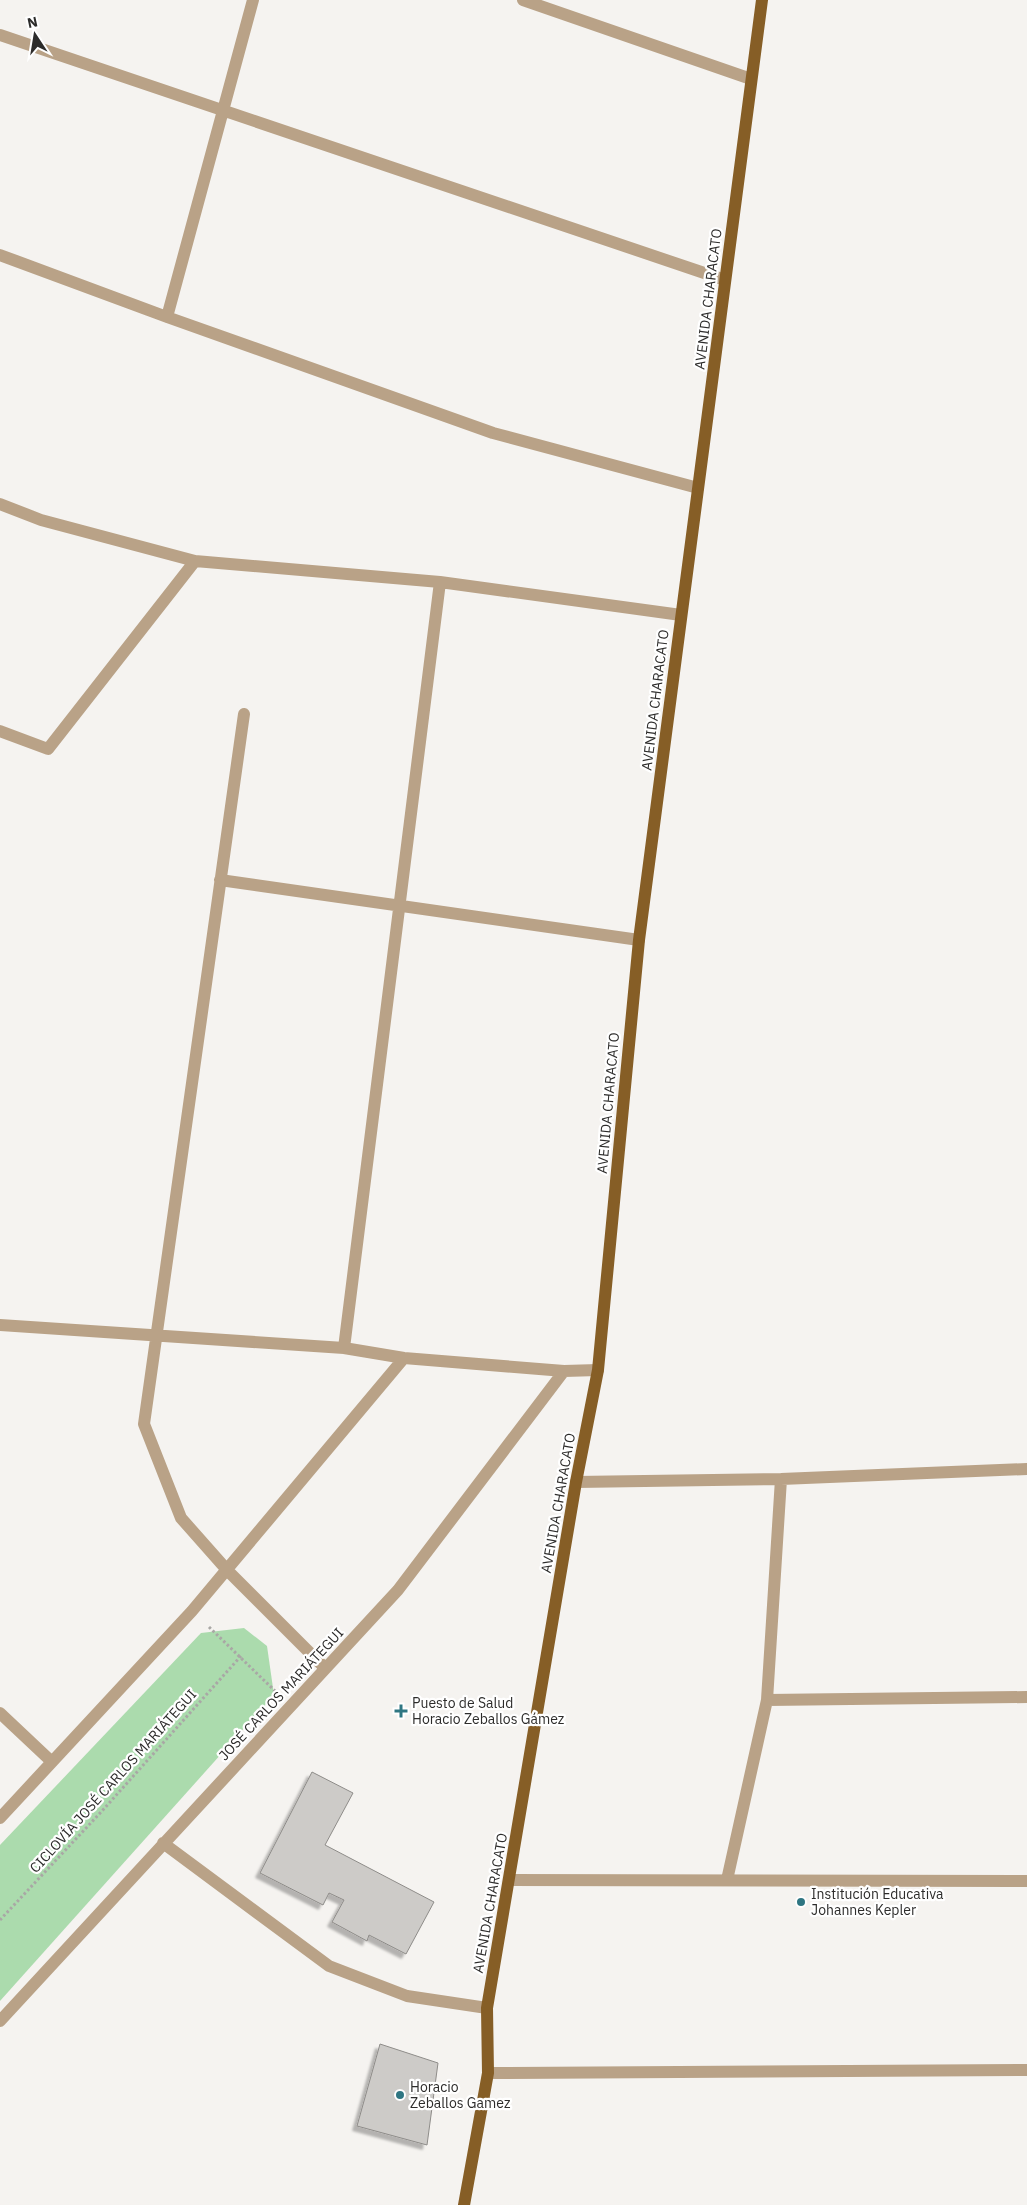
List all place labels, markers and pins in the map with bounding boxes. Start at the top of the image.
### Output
place label: Puesto de Salud Horacio Zeballos Gámez [412,1694,565,1728]
marker: Puesto de Salud Horacio Zeballos Gámez [394,1704,408,1718]
place label: Institución Educativa Johannes Kepler [811,1885,944,1919]
marker: Institución Educativa Johannes Kepler [795,1896,807,1908]
place label: Horacio Zeballos Gamez [410,2078,511,2112]
marker: Horacio Zeballos Gamez [394,2089,406,2101]

